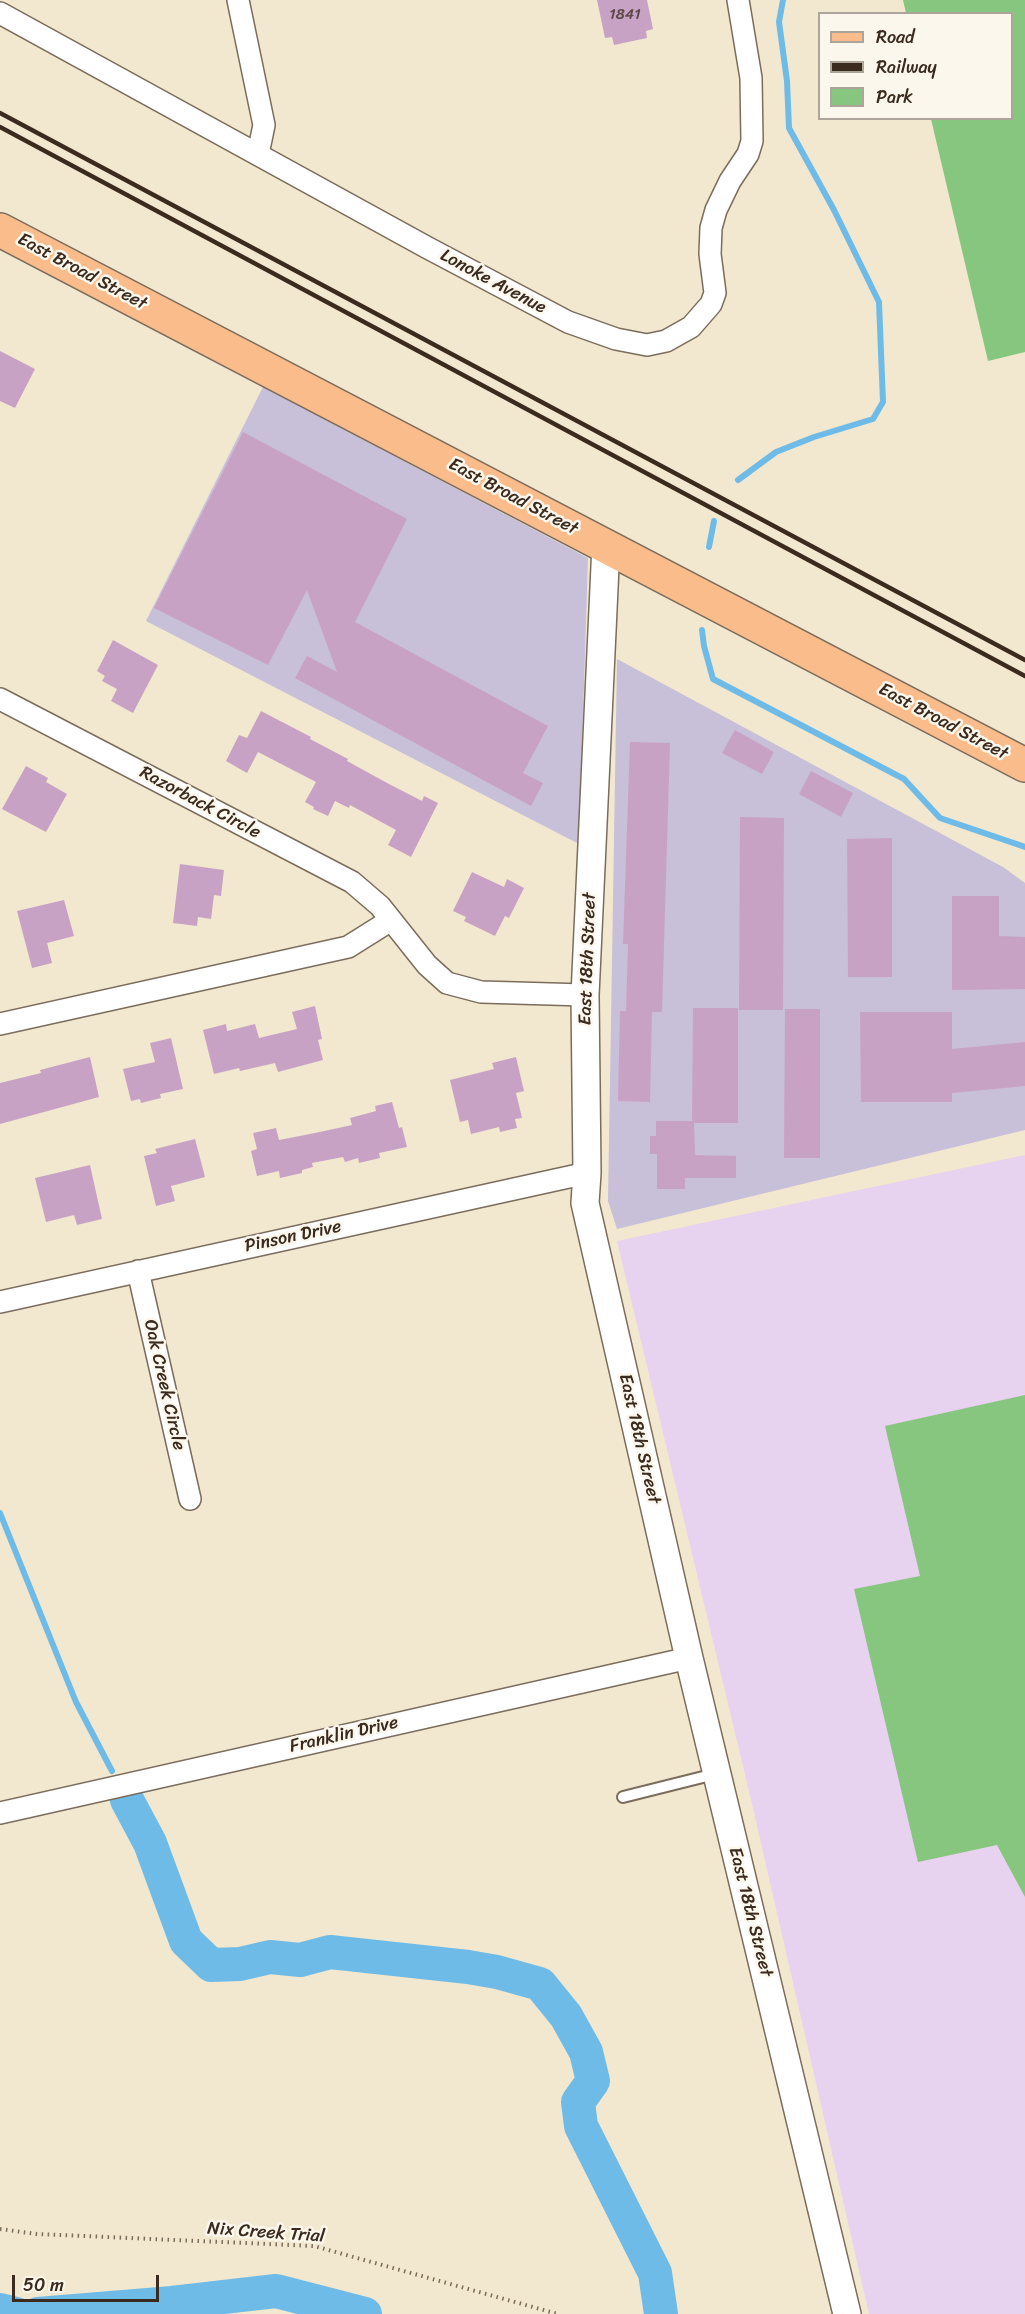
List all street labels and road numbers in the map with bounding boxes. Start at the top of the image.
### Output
street label: East Broad Street [14,229,150,315]
street label: Lonoke Avenue [436,245,550,319]
street label: East Broad Street [445,454,581,540]
street label: East Broad Street [875,679,1011,765]
street label: Razorback Circle [136,762,264,844]
street label: East 18th Street [575,892,601,1026]
street label: Pinson Drive [243,1216,343,1258]
street label: Oak Creek Circle [138,1318,190,1452]
street label: East 18th Street [614,1372,664,1506]
street label: Franklin Drive [288,1712,400,1758]
street label: East 18th Street [723,1845,777,1979]
street label: Nix Creek Trial [207,2218,325,2248]

